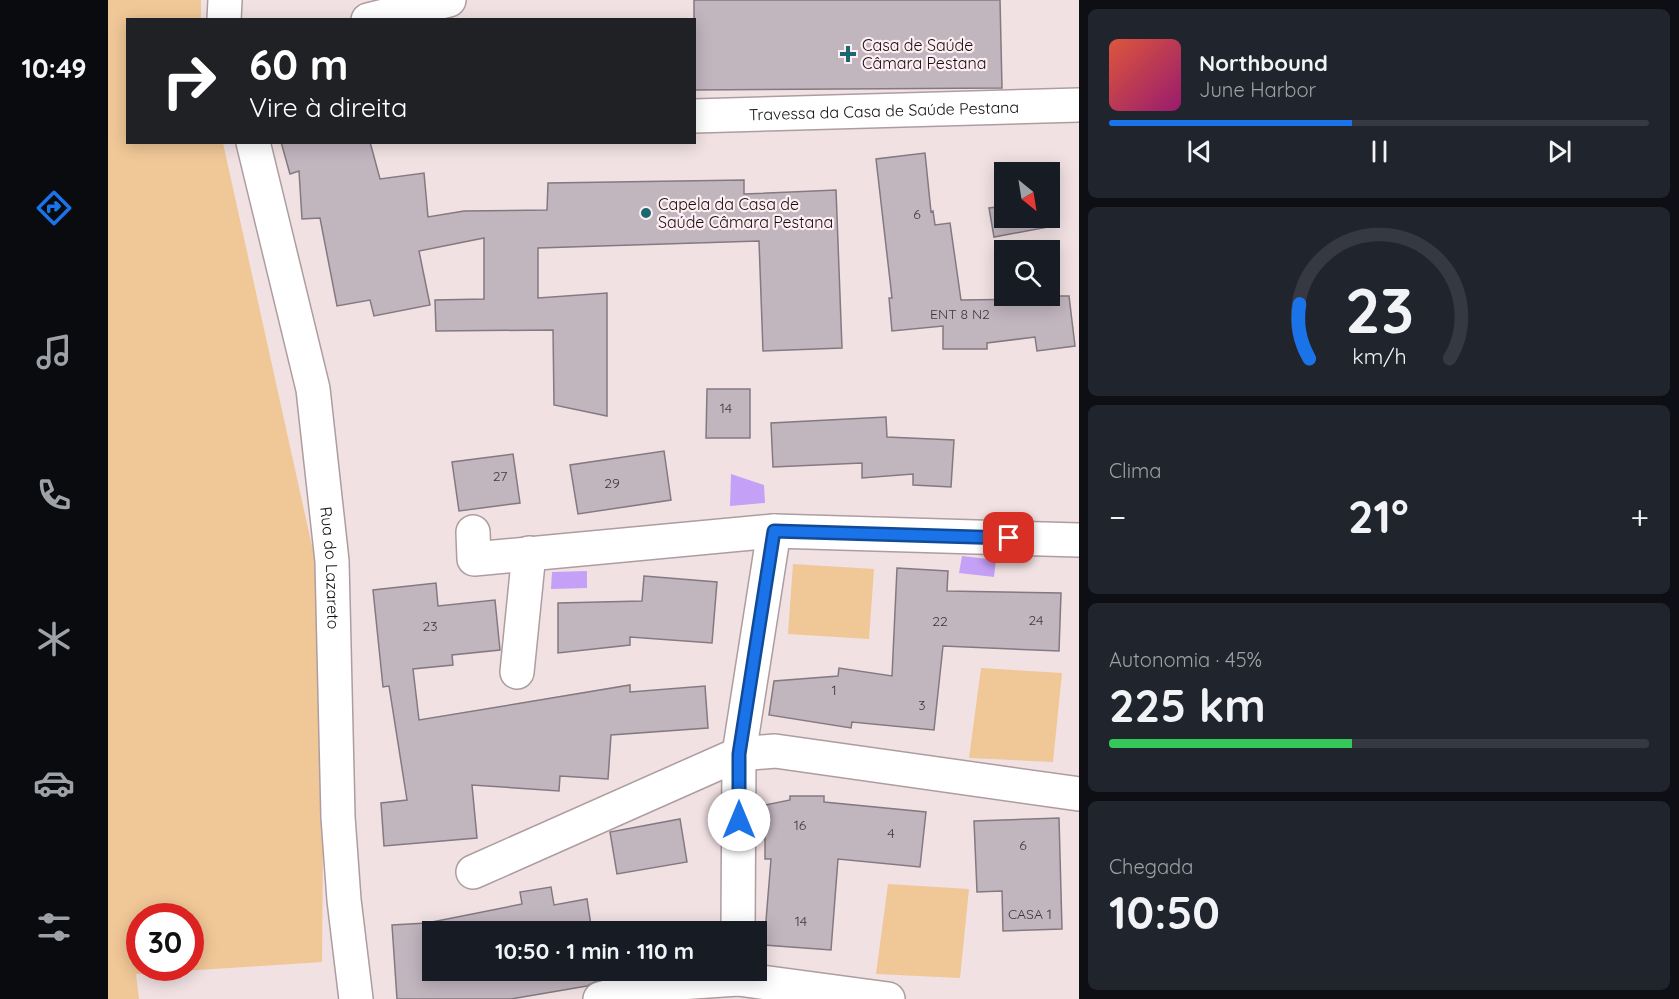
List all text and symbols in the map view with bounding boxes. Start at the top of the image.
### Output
place label: Casa de Saúde Câmara Pestana [862,35,986,73]
text: 60 m [249,38,349,91]
icon: right [150,42,228,120]
marker: Casa de Saúde Câmara Pestana [839,45,857,63]
text: Northbound [1199,49,1328,77]
text: 10:49 [21,51,87,85]
text: June Harbor [1199,77,1316,102]
text: Vire à direita [249,90,407,124]
street label: Travessa da Casa de Saúde Pestana [748,97,1019,124]
icon: previous [1183,135,1216,168]
icon: pause [1363,135,1396,168]
icon: next [1543,135,1576,168]
north arrow [994,162,1060,228]
map controls [994,162,1060,306]
icon: directions [33,187,75,229]
place label: Capela da Casa de Saúde Câmara Pestana [658,194,833,232]
house number: 6 [913,205,921,223]
marker: Capela da Casa de Saúde Câmara Pestana [639,206,653,220]
button: search [994,240,1060,306]
text: 23 [1344,271,1414,349]
house number: ENT 8 N2 [930,305,990,323]
icon: music [33,331,75,373]
text: km/h [1352,343,1406,369]
house number: 14 [720,399,732,417]
text: Clima [1109,458,1161,483]
house number: 27 [493,467,507,485]
icon: phone [33,474,75,516]
house number: 29 [604,474,620,492]
text: 21° [1348,488,1409,544]
text: − [1109,496,1126,537]
text: + [1630,496,1649,537]
street label: Rua do Lazareto [316,506,344,629]
pin [983,512,1034,563]
icon: arrive [992,521,1025,554]
house number: 24 [1029,611,1043,629]
house number: 22 [932,612,948,630]
house number: 23 [422,617,438,635]
icon: climate [33,618,75,660]
text: Autonomia · 45% [1109,647,1262,672]
text: 225 km [1109,677,1266,733]
house number: 1 [831,681,837,699]
house number: 3 [918,696,926,714]
icon: car [33,762,75,804]
position arrow [707,788,771,852]
house number: 16 [794,816,807,834]
house number: 4 [887,824,895,842]
house number: 6 [1019,836,1027,854]
text: Chegada [1109,854,1193,879]
text: 10:50 [1109,884,1220,940]
speed limit sign: 30 [126,903,204,981]
house number: CASA 1 [1008,905,1052,923]
icon: filters [33,906,75,948]
house number: 14 [795,912,807,930]
text: 10:50 · 1 min · 110 m [495,937,694,965]

